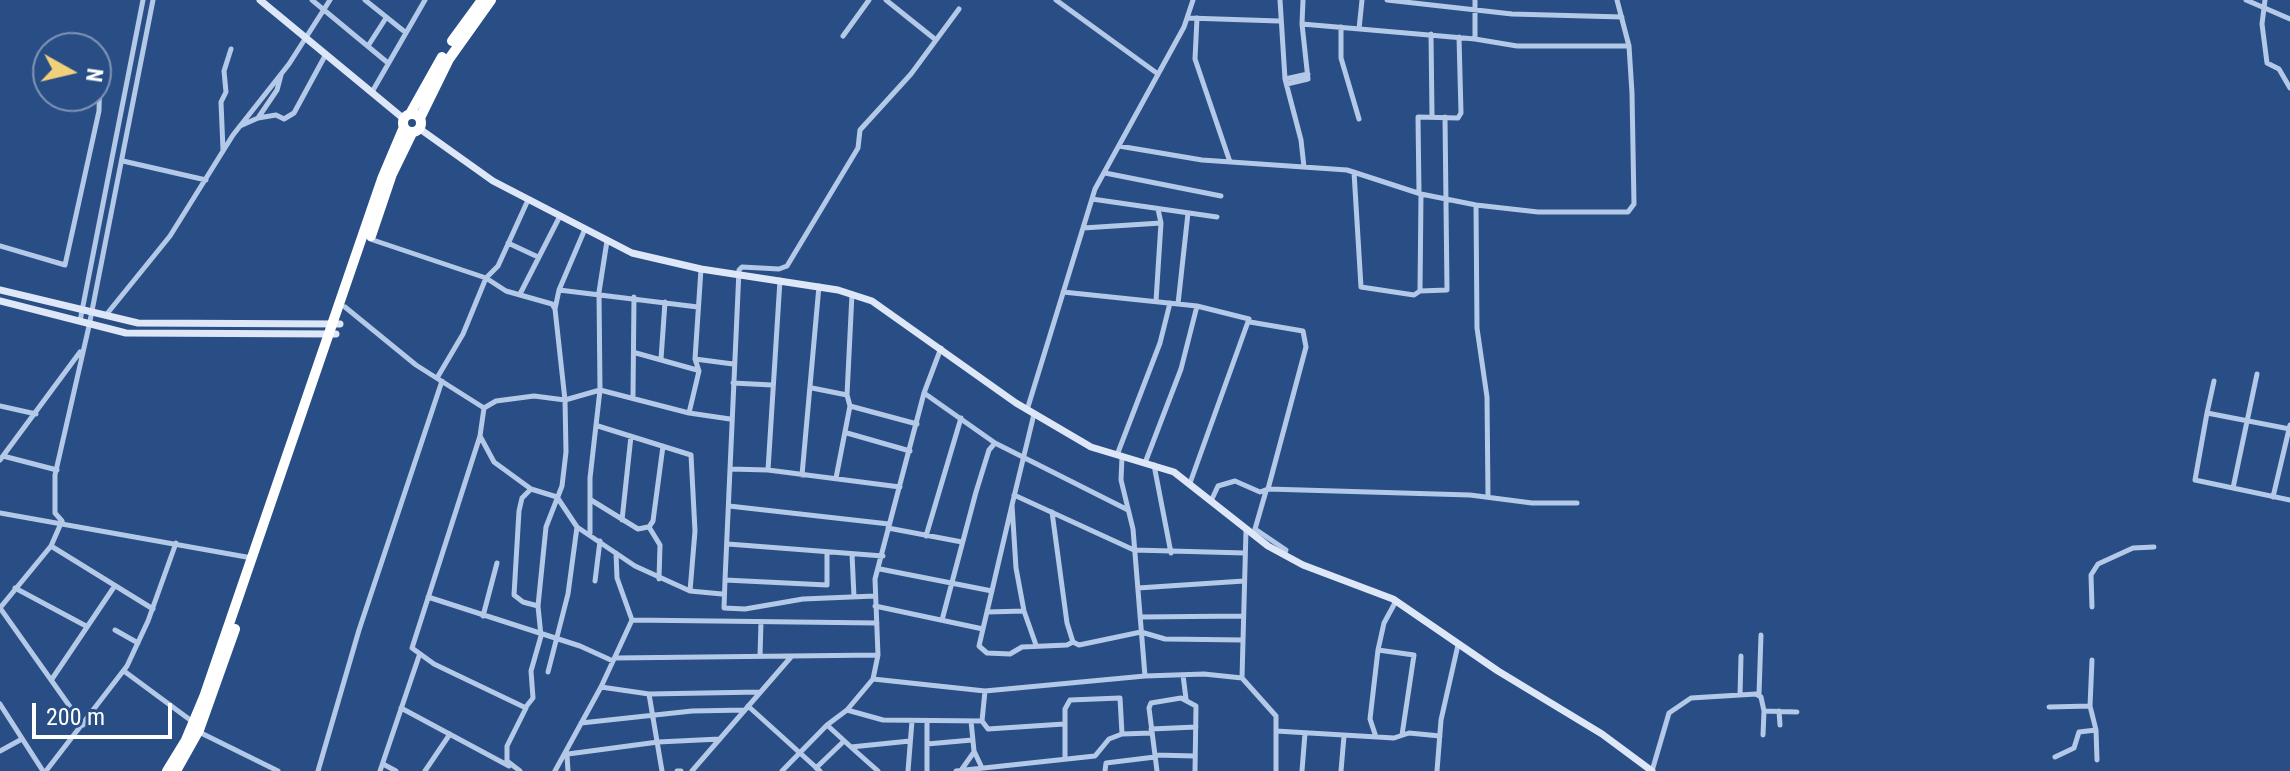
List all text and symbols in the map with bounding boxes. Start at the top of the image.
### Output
north arrow [32,32,112,112]
text: N [81,67,108,84]
scale bar [36,687,176,737]
text: 200 m [46,703,105,731]

